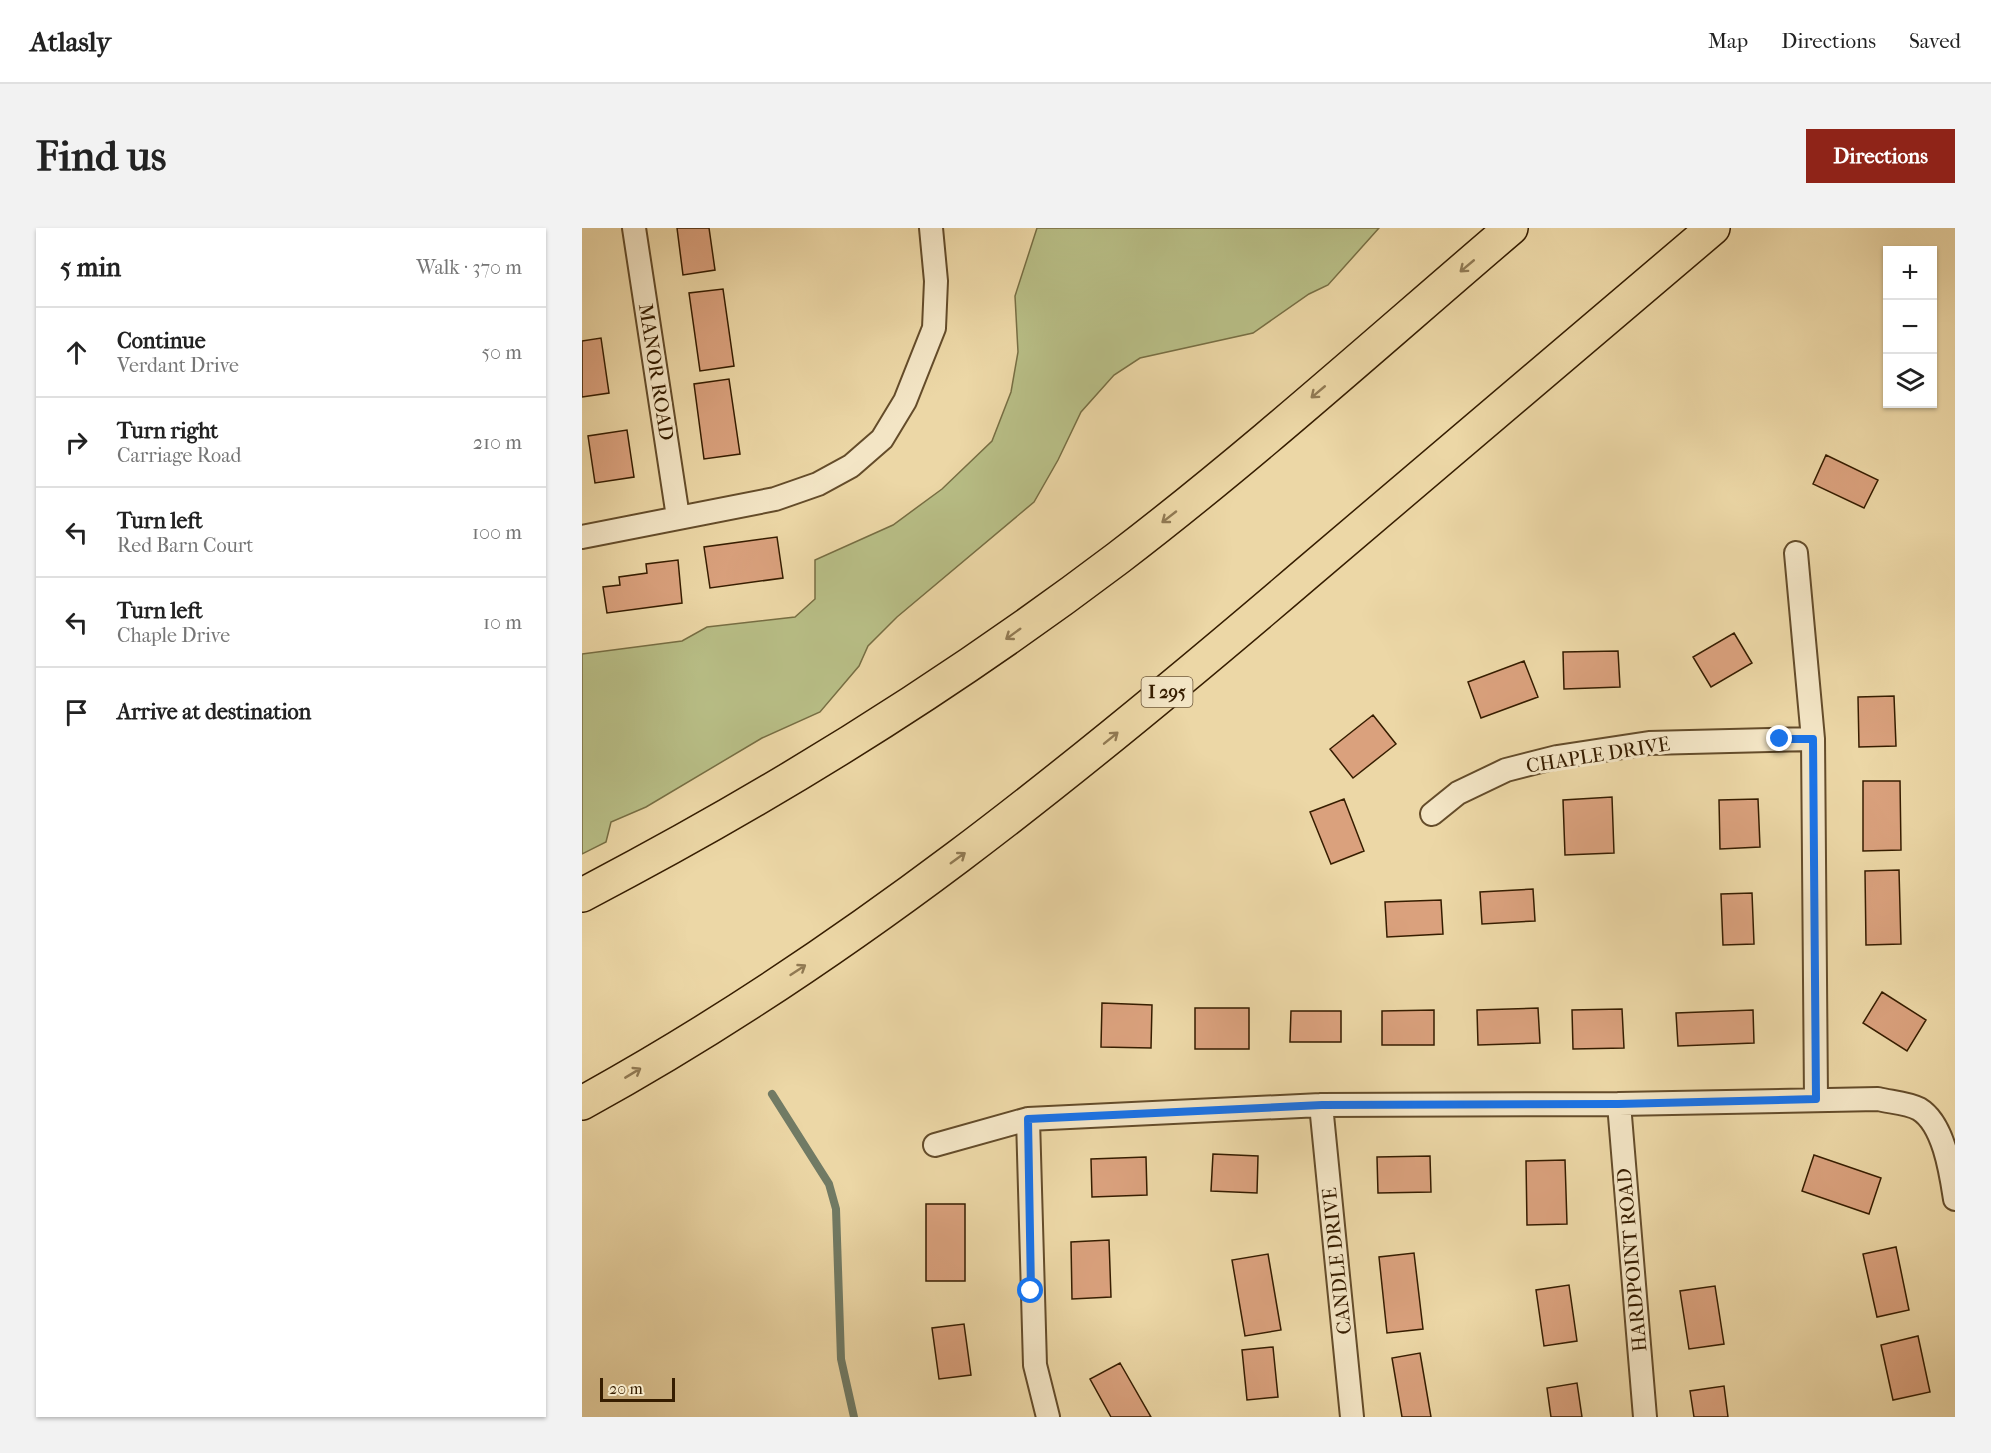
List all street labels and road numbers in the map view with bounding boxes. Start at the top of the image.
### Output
street label: MANOR ROAD [634,302,678,442]
road number: I 295 [1142,677,1192,707]
street label: CHAPLE DRIVE [1524,732,1672,778]
street label: HARDPOINT ROAD [1613,1167,1651,1353]
street label: CANDLE DRIVE [1318,1186,1356,1336]

